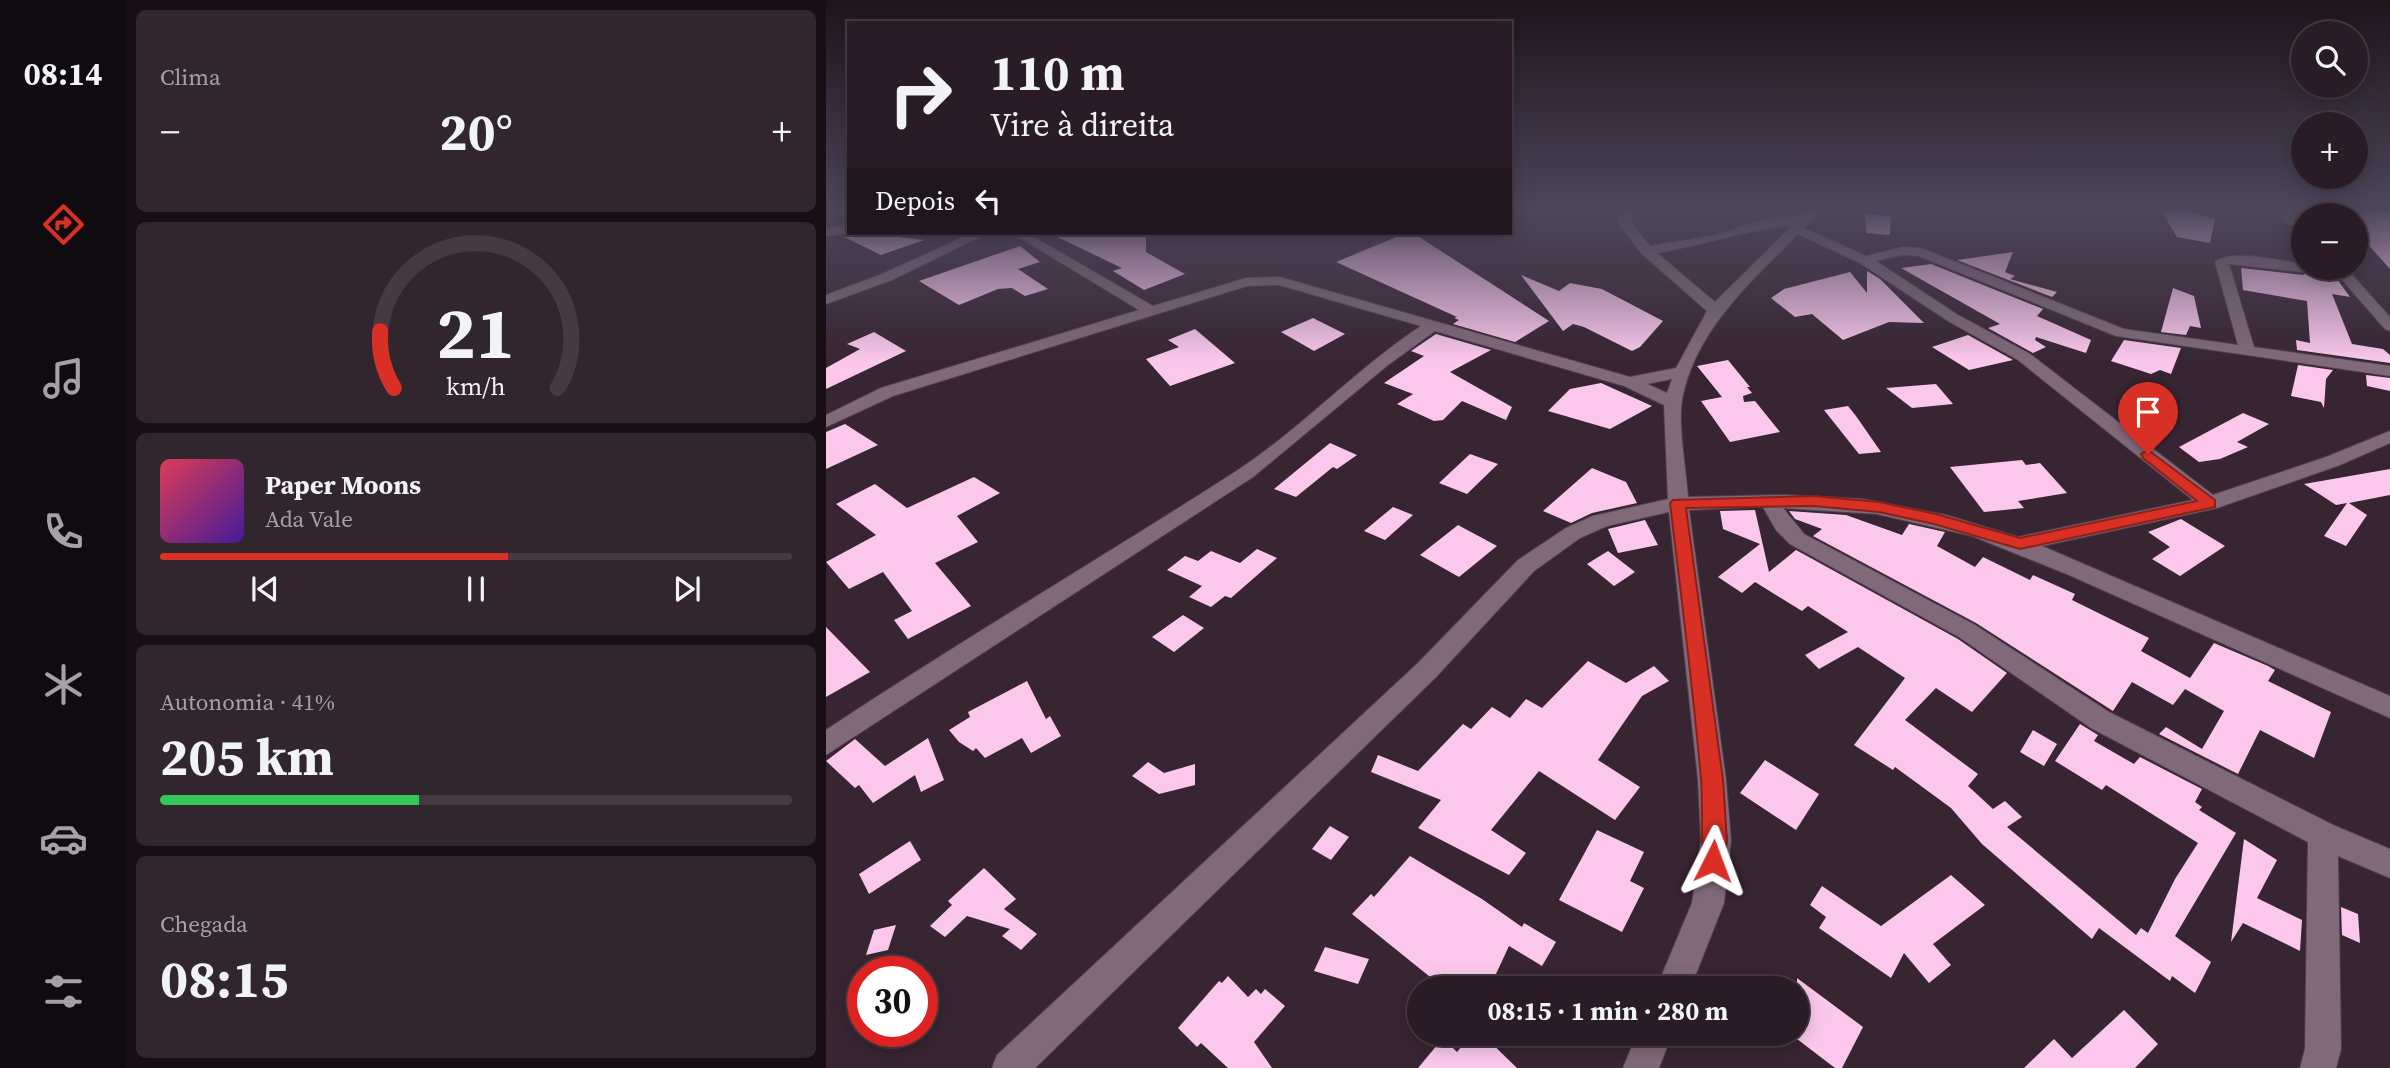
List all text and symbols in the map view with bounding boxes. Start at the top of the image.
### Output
map controls [2291,21,2368,280]
button: search [2291,21,2368,98]
text: 110 m [990,39,1125,106]
icon: right [875,49,966,140]
text: 08:14 [24,52,102,96]
text: Clima [160,61,221,93]
text: 20° [439,96,513,167]
text: Vire à direita [990,103,1174,147]
text: − [160,106,180,158]
text: + [772,106,792,158]
button: + [2291,112,2368,189]
icon: left [969,182,1007,220]
text: Depois [875,183,955,219]
icon: directions [39,200,88,249]
button: − [2291,203,2368,280]
text: 21 [437,284,515,383]
icon: music [39,354,88,403]
text: km/h [446,369,506,403]
pin [2118,382,2178,454]
icon: arrive [2129,393,2167,431]
text: Paper Moons [265,467,421,503]
text: Ada Vale [265,503,353,535]
icon: phone [39,507,88,556]
icon: previous [246,570,284,608]
icon: pause [457,570,495,608]
icon: next [668,570,706,608]
icon: climate [39,660,88,709]
text: Autonomia · 41% [160,686,335,718]
text: 205 km [160,721,334,792]
icon: car [39,814,88,863]
position arrow [1676,824,1750,898]
text: Chegada [160,908,248,940]
text: 08:15 [160,943,288,1014]
speed limit sign: 30 [847,956,938,1047]
icon: filters [39,967,88,1016]
text: 08:15 · 1 min · 280 m [1488,993,1728,1029]

